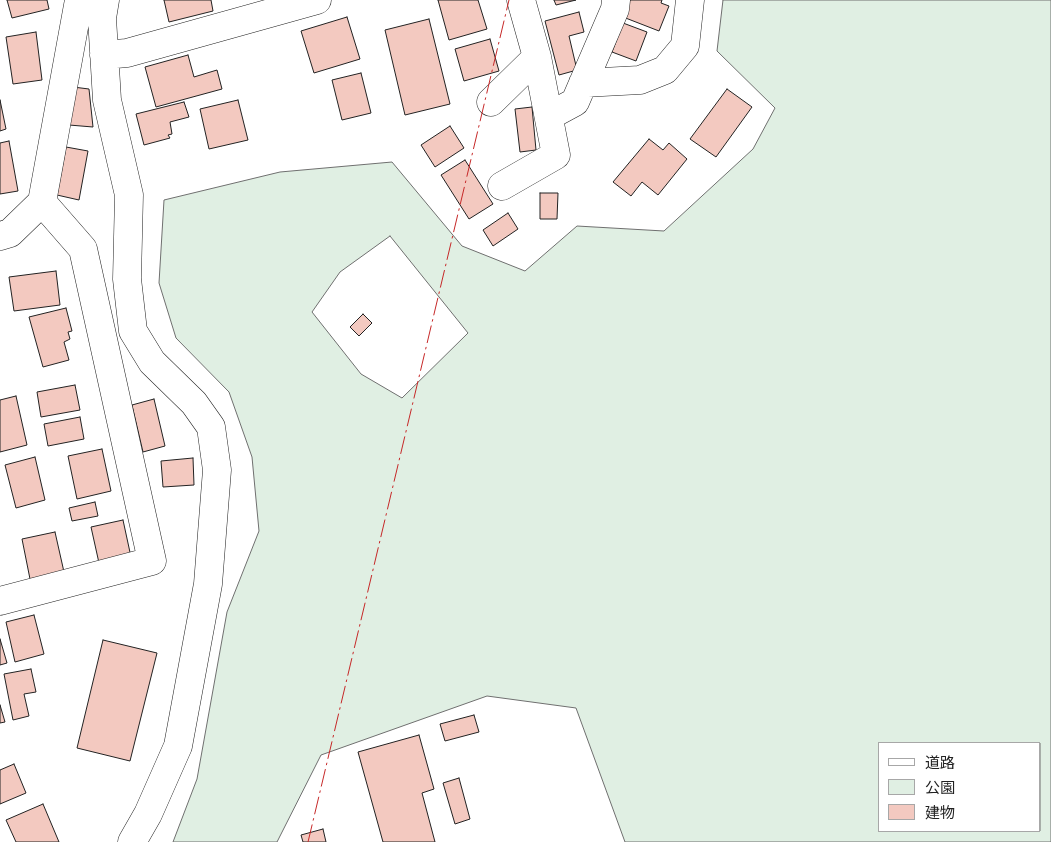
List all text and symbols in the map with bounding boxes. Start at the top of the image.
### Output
legend [878,742,1041,832]
text: 道路 [925,754,955,772]
text: 公園 [925,779,955,797]
text: 建物 [925,804,955,822]

